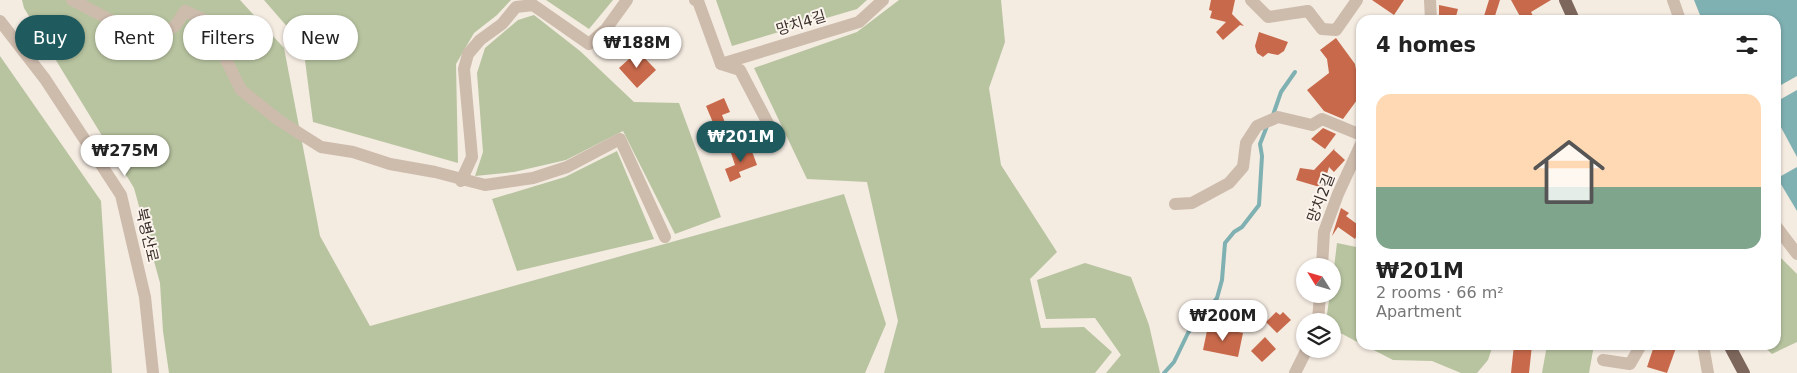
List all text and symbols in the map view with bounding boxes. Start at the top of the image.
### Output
street label: 망치4길 [774,7,828,39]
chip: Buy [15,15,85,60]
chip: Rent [95,15,173,60]
chip: Filters [183,15,273,60]
chip: New [283,15,358,60]
pin: ₩188M [602,27,672,69]
icon: filters [1733,31,1761,59]
text: ₩188M [604,33,670,52]
text: 4 homes [1376,33,1476,57]
pin: ₩201M [706,120,776,163]
text: ₩201M [708,127,774,146]
icon: home [1524,127,1614,217]
pin: ₩275M [90,134,160,177]
text: ₩275M [92,141,158,160]
street label: 망치2길 [1303,171,1339,225]
street label: 북병산로 [132,206,162,264]
north arrow [1296,258,1341,302]
map controls [1296,258,1341,358]
text: ₩201M [1376,259,1464,283]
text: 2 rooms · 66 m² [1376,283,1504,302]
pin: ₩200M [1188,300,1258,342]
text: Apartment [1376,302,1462,321]
text: ₩200M [1190,306,1256,325]
button: layers [1296,313,1341,358]

